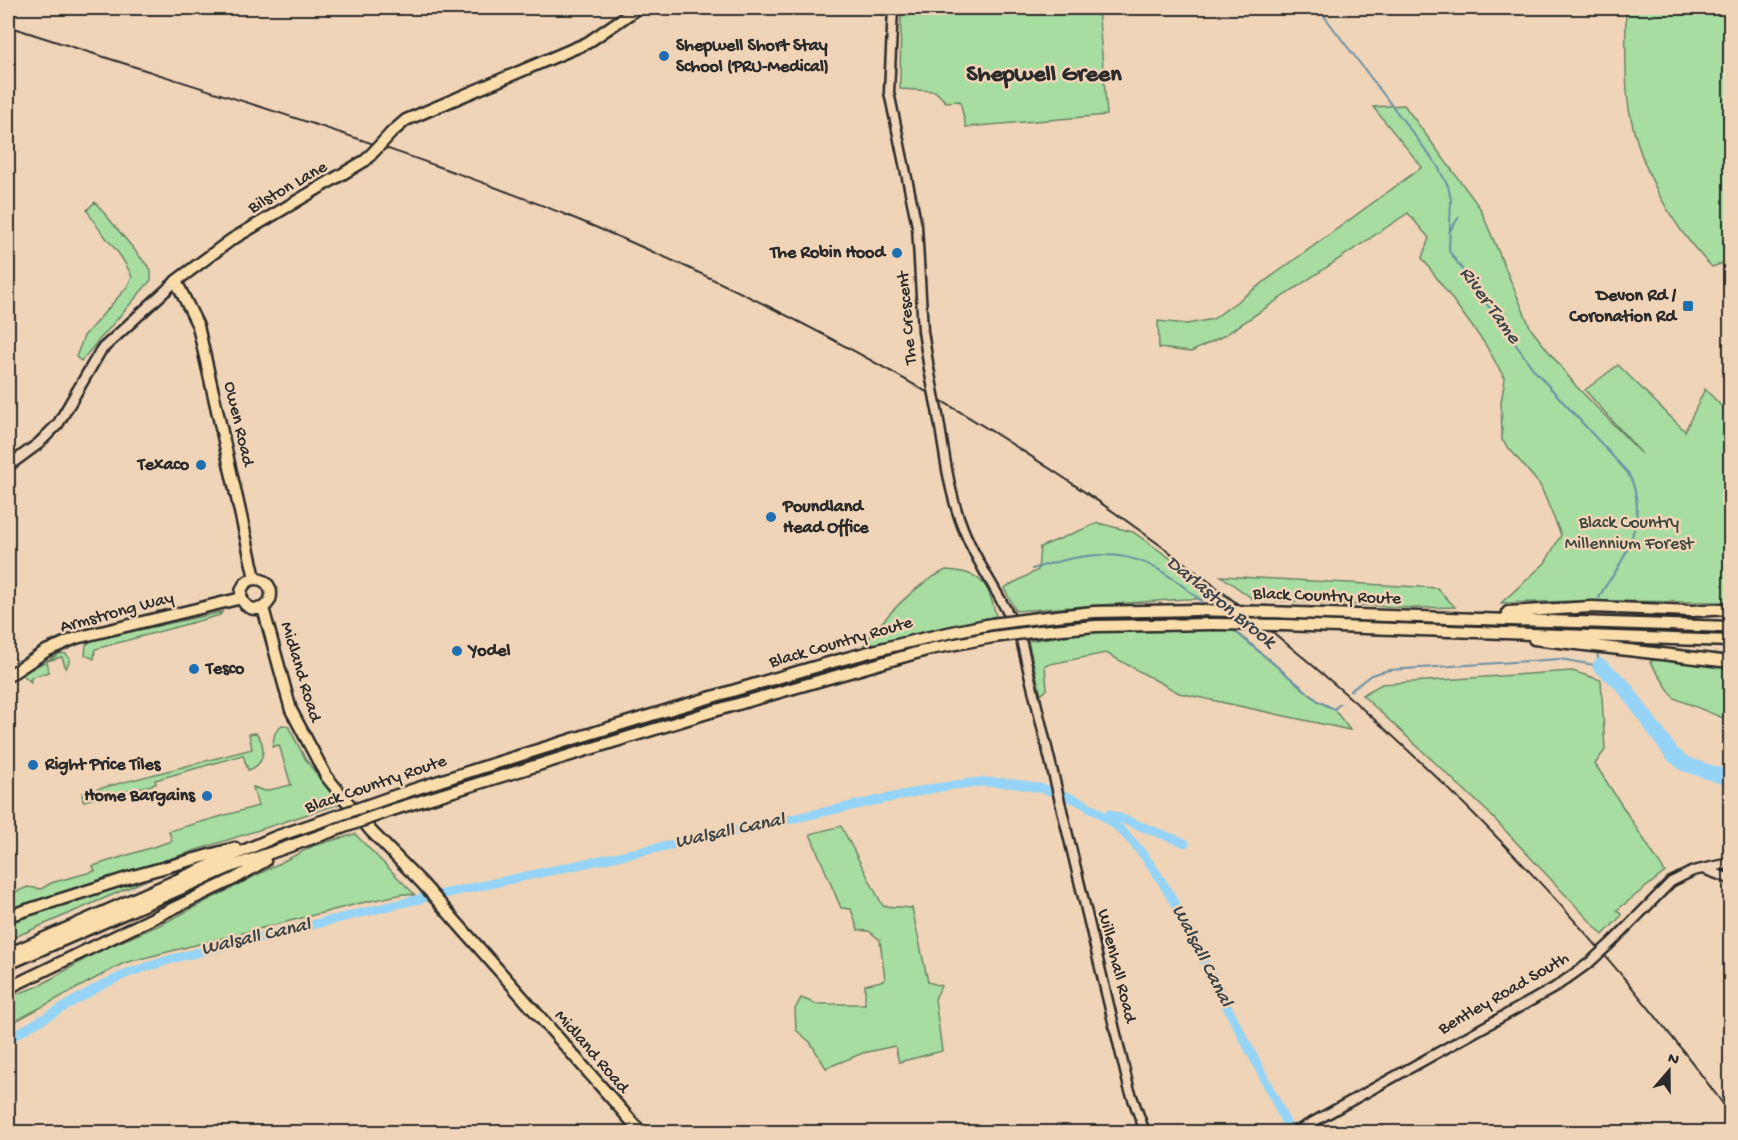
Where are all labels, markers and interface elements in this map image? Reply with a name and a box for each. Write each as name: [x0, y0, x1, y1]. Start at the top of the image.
place label: Shepwell Short Stay School (PRU-Medical): [676, 36, 829, 78]
marker: Shepwell Short Stay School (PRU-Medical): [657, 49, 671, 63]
district label: Shepwell Green: [966, 61, 1122, 90]
street label: Bilston Lane: [244, 157, 332, 220]
place label: The Robin Hood: [768, 243, 887, 264]
marker: The Robin Hood: [890, 246, 904, 260]
water label: River Tame: [1454, 263, 1525, 349]
street label: The Crescent: [893, 269, 923, 366]
place label: Devon Rd / Coronation Rd: [1568, 286, 1678, 328]
marker: Devon Rd / Coronation Rd: [1681, 299, 1695, 313]
street label: Owen Road: [218, 380, 258, 470]
place label: Texaco: [136, 455, 190, 476]
marker: Texaco: [194, 458, 208, 472]
place label: Poundland Head Office: [782, 497, 869, 539]
marker: Poundland Head Office: [764, 510, 778, 524]
park label: Black Country Millennium Forest: [1565, 513, 1695, 555]
water label: Darlaston Brook: [1161, 552, 1281, 655]
street label: Black Country Route: [1251, 584, 1402, 610]
street label: Armstrong Way: [58, 588, 176, 638]
street label: Black Country Route: [766, 612, 916, 674]
street label: Midland Road: [275, 619, 326, 726]
place label: Yodel: [467, 641, 511, 662]
marker: Yodel: [450, 644, 464, 658]
place label: Tesco: [204, 659, 245, 680]
marker: Tesco: [187, 662, 201, 676]
street label: Black Country Route: [301, 751, 450, 819]
place label: Right Price Tiles: [44, 755, 162, 776]
marker: Right Price Tiles: [26, 758, 40, 772]
place label: Home Bargains: [84, 786, 196, 807]
marker: Home Bargains: [200, 789, 214, 803]
water label: Walsall Canal: [673, 809, 788, 855]
water label: Walsall Canal: [1165, 901, 1237, 1012]
street label: Willenhall Road: [1092, 907, 1141, 1026]
water label: Walsall Canal: [199, 914, 314, 962]
street label: Bentley Road South: [1434, 948, 1573, 1040]
street label: Midland Road: [549, 1006, 634, 1099]
north arrow: [1639, 1041, 1699, 1101]
text: N: [1665, 1049, 1682, 1071]

